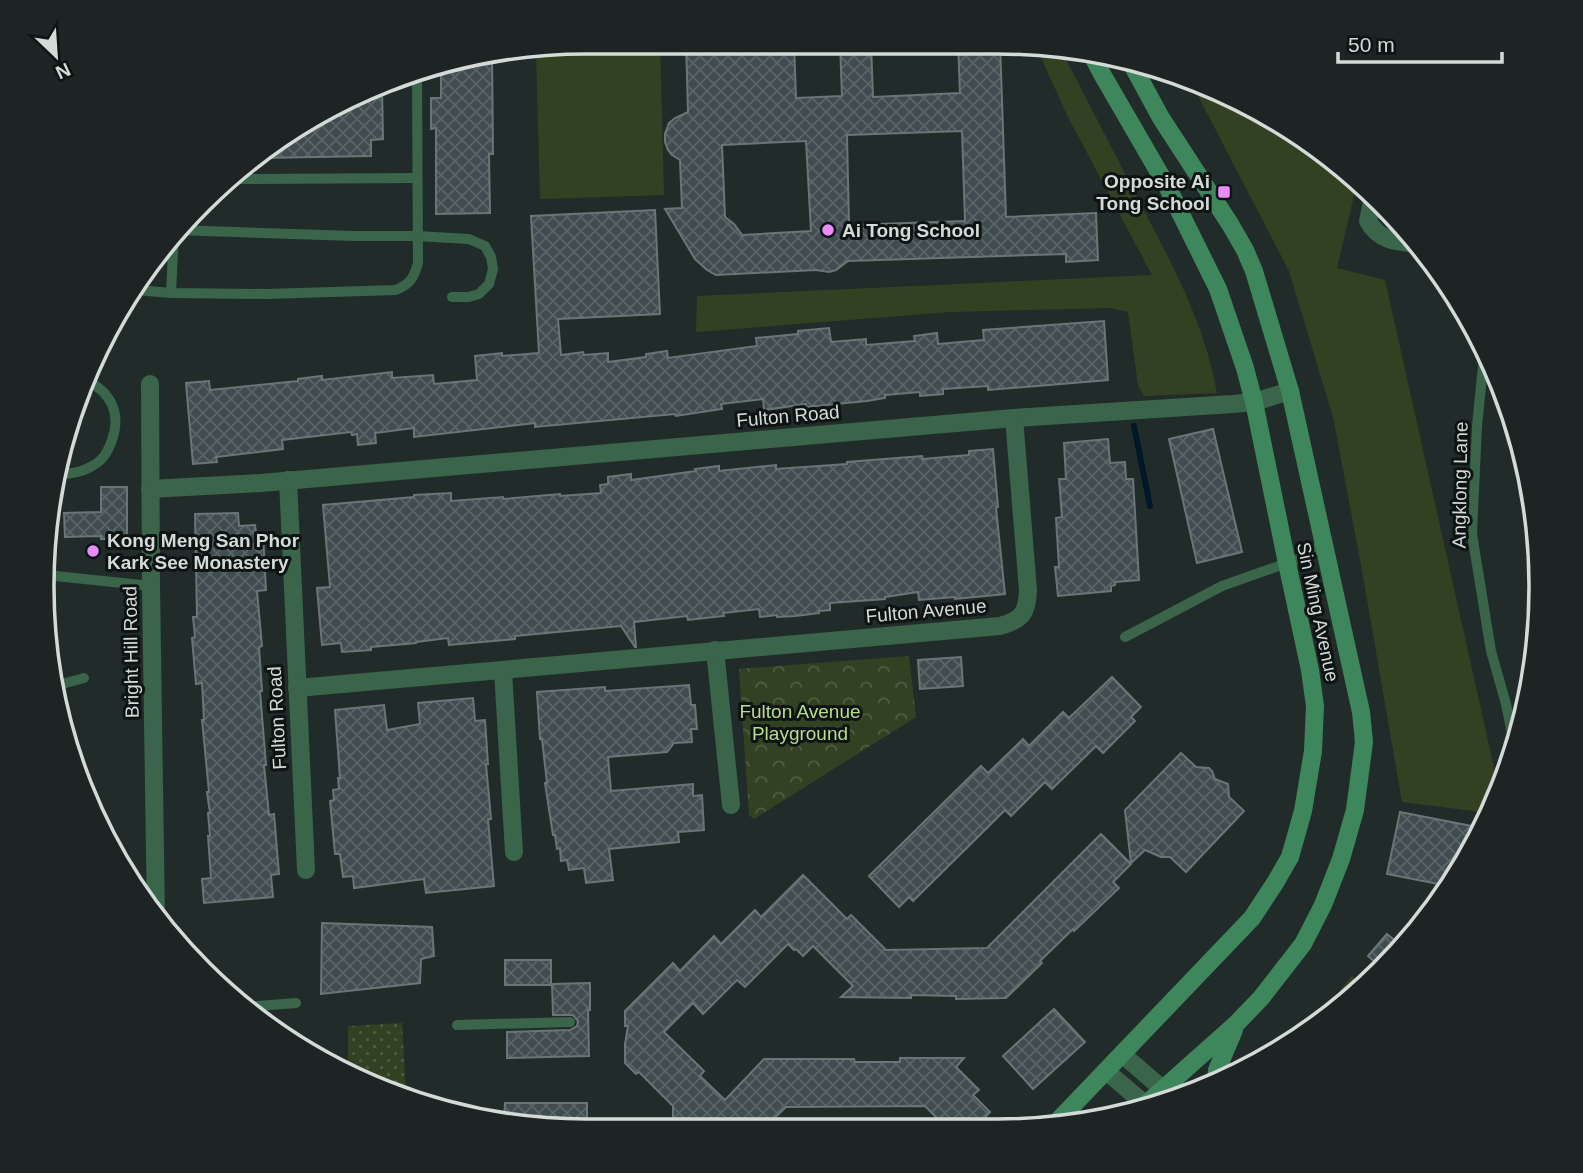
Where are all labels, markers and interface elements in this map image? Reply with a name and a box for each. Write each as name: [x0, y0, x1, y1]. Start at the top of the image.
north arrow: [21, 21, 91, 91]
scale bar: [1338, 21, 1502, 65]
text: 50 m: [1348, 33, 1395, 56]
text: N: [52, 59, 74, 83]
place label: Opposite Ai Tong School: [1096, 171, 1210, 214]
marker: Opposite Ai Tong School: [1216, 184, 1232, 200]
place label: Ai Tong School: [842, 220, 980, 241]
marker: Ai Tong School: [820, 222, 836, 238]
street label: Fulton Road: [736, 401, 840, 431]
street label: Angklong Lane: [1448, 421, 1472, 549]
place label: Kong Meng San Phor Kark See Monastery: [107, 530, 300, 573]
street label: Sin Ming Avenue: [1293, 540, 1343, 684]
marker: Kong Meng San Phor Kark See Monastery: [85, 543, 101, 559]
street label: Bright Hill Road: [119, 586, 143, 718]
street label: Fulton Avenue: [865, 595, 987, 627]
street label: Fulton Road: [264, 666, 290, 770]
park label: Fulton Avenue Playground: [739, 701, 861, 744]

